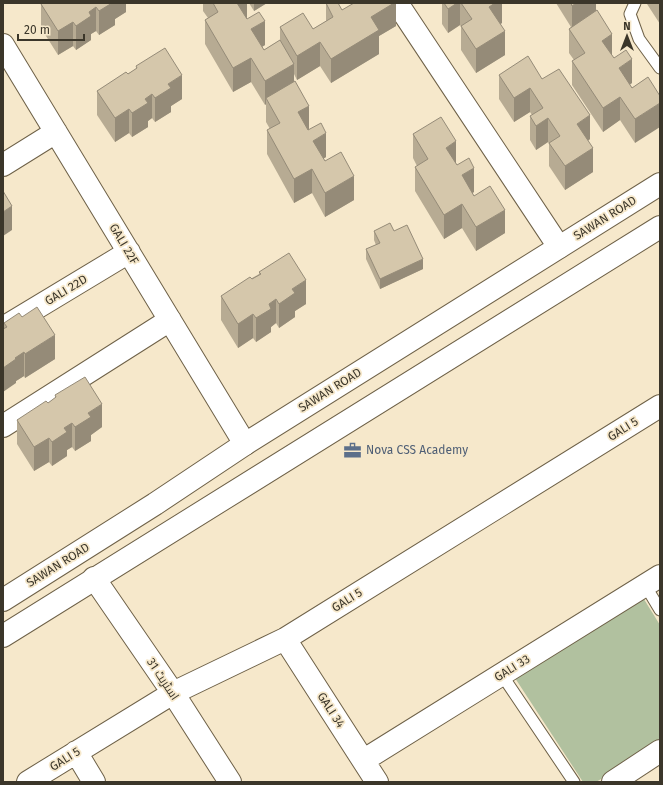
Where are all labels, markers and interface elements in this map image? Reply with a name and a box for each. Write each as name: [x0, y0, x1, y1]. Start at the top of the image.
scale bar: [18, 16, 84, 42]
north arrow: [607, 16, 647, 56]
text: N: [623, 20, 631, 33]
text: 20 m: [24, 23, 50, 37]
street label: SAWAN ROAD: [571, 193, 639, 243]
street label: GALI 22F: [106, 221, 142, 267]
street label: GALI 22D: [42, 272, 90, 308]
street label: SAWAN ROAD: [296, 365, 364, 415]
street label: GALI 5: [605, 414, 641, 444]
office icon: Nova CSS Academy: [343, 440, 363, 460]
place label: Nova CSS Academy: [366, 443, 468, 457]
street label: SAWAN ROAD: [24, 540, 92, 590]
street label: GALI 5: [329, 585, 365, 615]
street label: GALI 33: [492, 652, 532, 684]
street label: اسٹریٹ 31: [144, 655, 182, 703]
street label: GALI 34: [314, 690, 348, 731]
street label: GALI 5: [47, 744, 83, 774]

